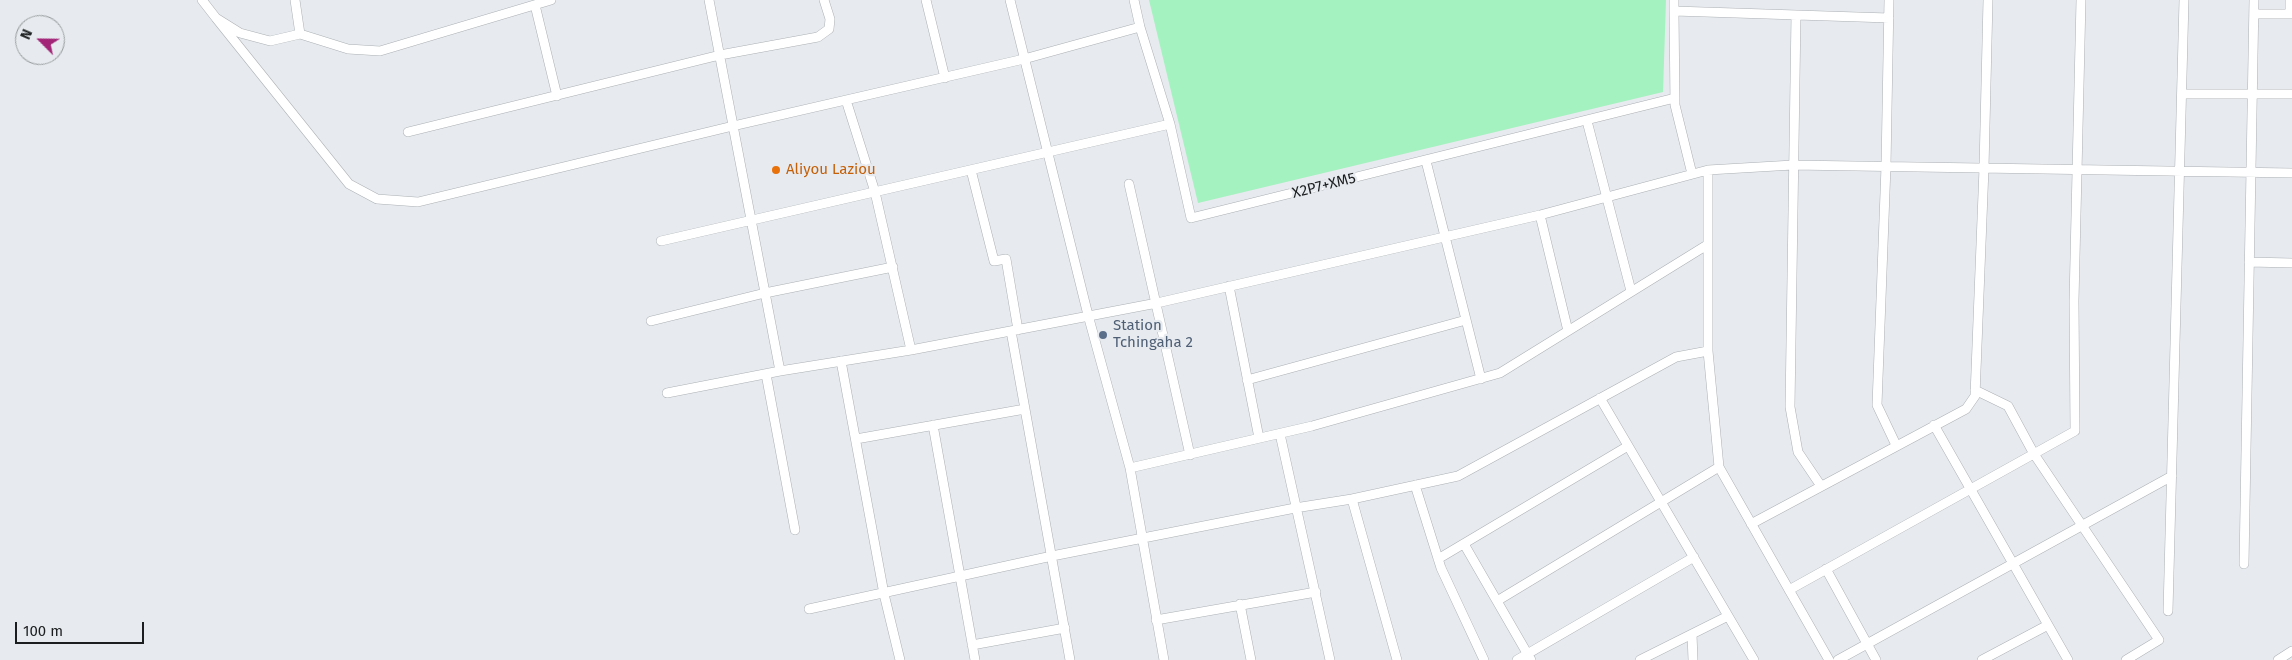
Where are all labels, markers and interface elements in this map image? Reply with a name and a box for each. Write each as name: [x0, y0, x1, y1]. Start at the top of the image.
north arrow: [15, 15, 65, 65]
text: N: [17, 27, 36, 42]
place label: Aliyou Laziou: [786, 161, 876, 179]
marker: Aliyou Laziou: [770, 164, 782, 176]
street label: X2P7+XM5: [1290, 169, 1358, 203]
place label: Station Tchingaha 2: [1113, 317, 1193, 352]
marker: Station Tchingaha 2: [1097, 329, 1109, 341]
scale bar: [18, 612, 146, 644]
text: 100 m: [23, 622, 63, 640]

